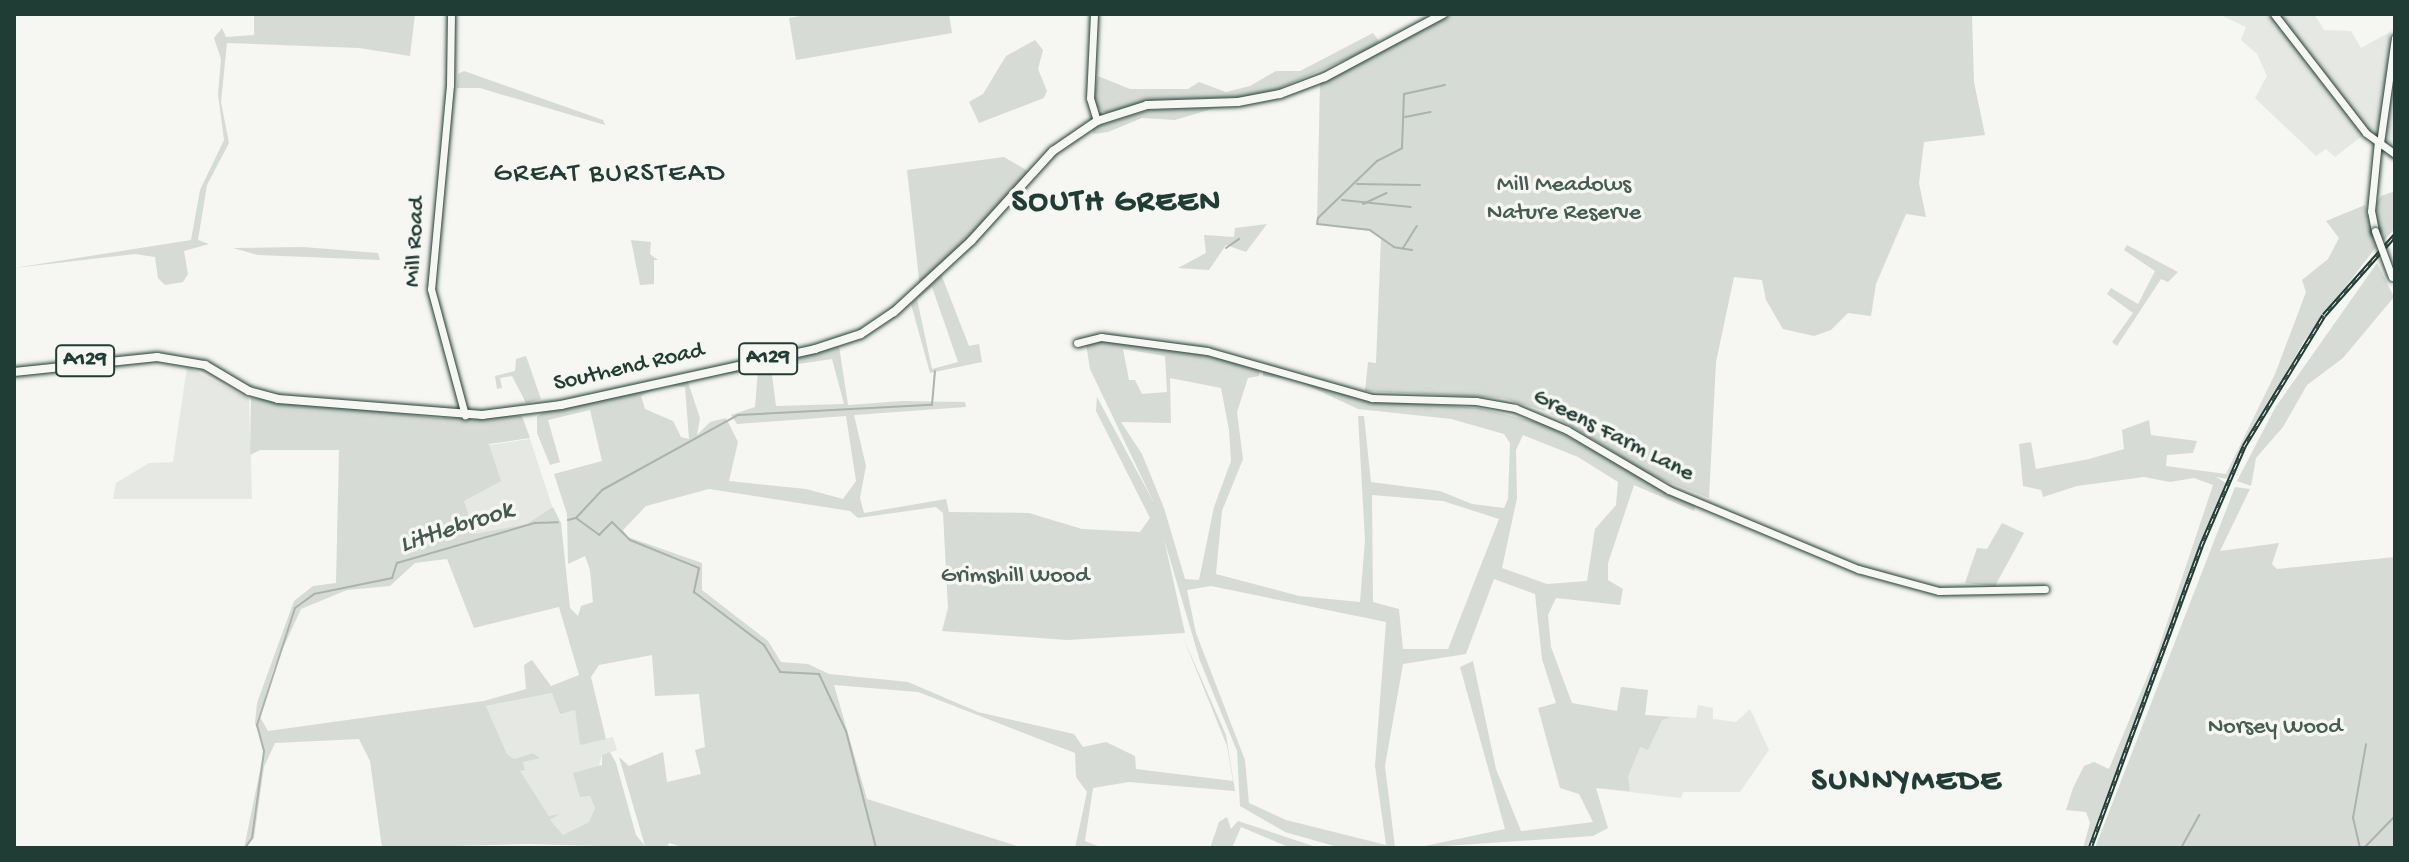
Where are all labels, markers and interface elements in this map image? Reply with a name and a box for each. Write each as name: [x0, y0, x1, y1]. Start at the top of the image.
district label: GREAT BURSTEAD: [494, 158, 726, 192]
park label: Mill Meadows Nature Reserve: [1487, 172, 1641, 228]
district label: SOUTH GREEN: [1012, 184, 1222, 222]
street label: Mill Road: [399, 196, 433, 288]
street label: Southend Road: [551, 337, 707, 399]
road number: A129: [738, 341, 798, 377]
road number: A129: [55, 343, 115, 379]
street label: Greens Farm Lane: [1528, 383, 1698, 489]
water label: Littlebrook: [397, 496, 517, 562]
park label: Grimshill Wood: [941, 563, 1089, 591]
park label: Norsey Wood: [2208, 714, 2342, 742]
district label: SUNNYMEDE: [1812, 763, 2002, 801]

